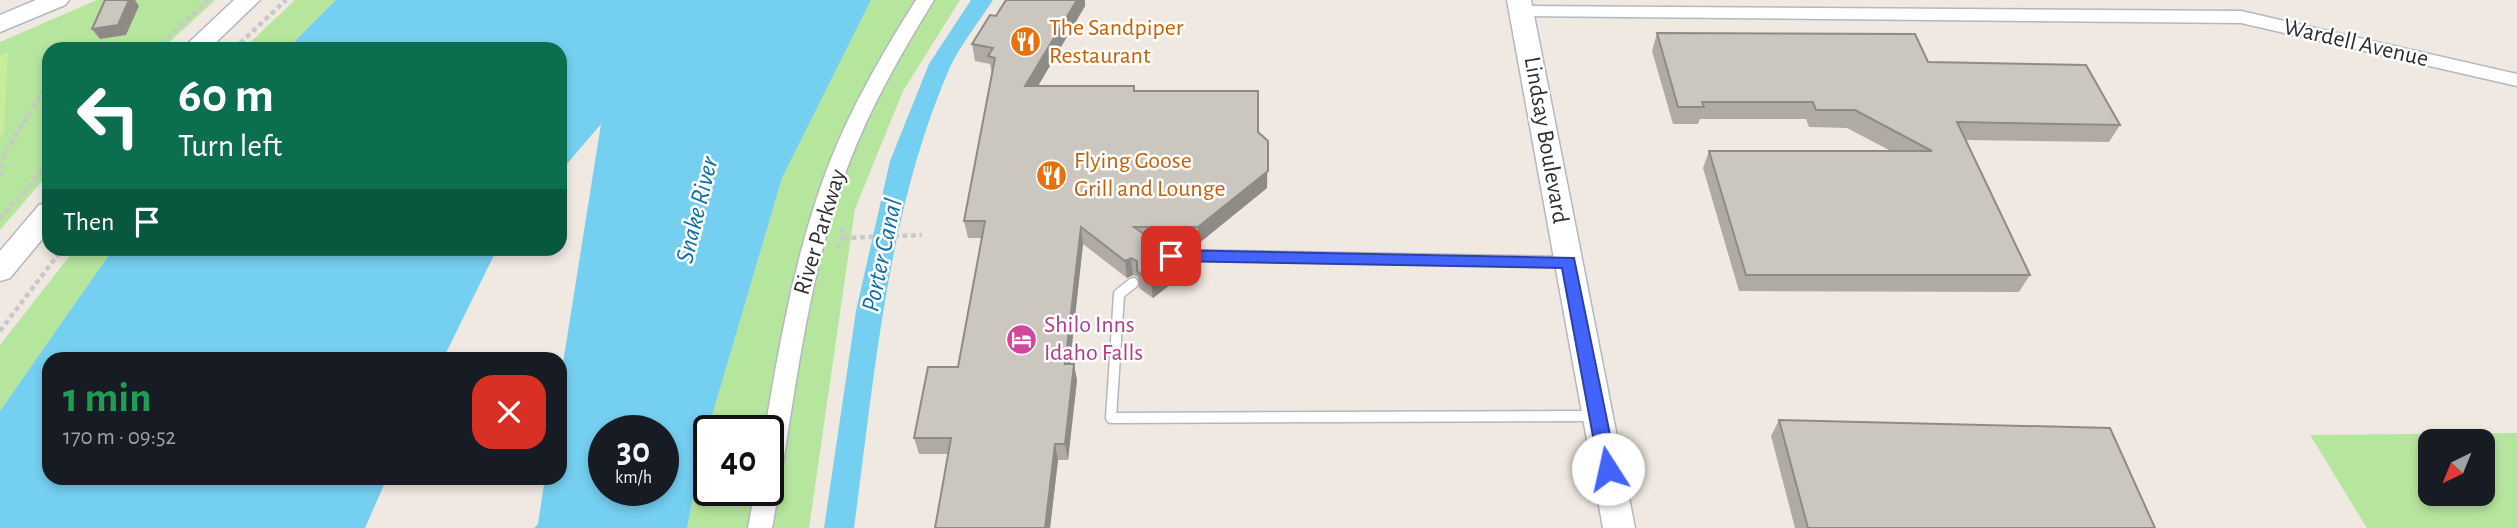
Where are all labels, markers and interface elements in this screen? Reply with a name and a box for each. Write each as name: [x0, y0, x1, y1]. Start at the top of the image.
street label: Wardell Avenue: [2281, 15, 2431, 71]
place label: The Sandpiper Restaurant: [1049, 16, 1184, 68]
restaurant icon: The Sandpiper Restaurant: [1009, 25, 1043, 59]
street label: Lindsay Boulevard: [1520, 55, 1572, 225]
icon: left: [63, 70, 154, 161]
text: 60 m: [178, 72, 274, 121]
text: Turn left: [178, 130, 282, 162]
place label: Flying Goose Grill and Lounge: [1074, 149, 1226, 201]
water label: Snake River: [671, 153, 723, 266]
restaurant icon: Flying Goose Grill and Lounge: [1034, 158, 1068, 192]
street label: River Parkway: [790, 166, 850, 298]
water label: Porter Canal: [857, 196, 907, 314]
icon: arrive: [128, 203, 166, 241]
text: Then: [63, 209, 114, 235]
pin: [1141, 226, 1201, 286]
icon: arrive: [1152, 237, 1190, 275]
place label: Shilo Inns Idaho Falls: [1044, 313, 1143, 365]
hotel icon: Shilo Inns Idaho Falls: [1004, 322, 1038, 356]
button: close: [472, 375, 546, 449]
text: 1 min: [63, 377, 152, 419]
speed limit sign: 40: [693, 415, 784, 506]
text: 170 m · 09:52: [63, 426, 176, 449]
north arrow: [2418, 429, 2496, 506]
map controls: [2418, 429, 2495, 506]
position arrow: [1571, 432, 1645, 506]
text: 30: [617, 434, 650, 469]
text: km/h: [615, 469, 652, 487]

